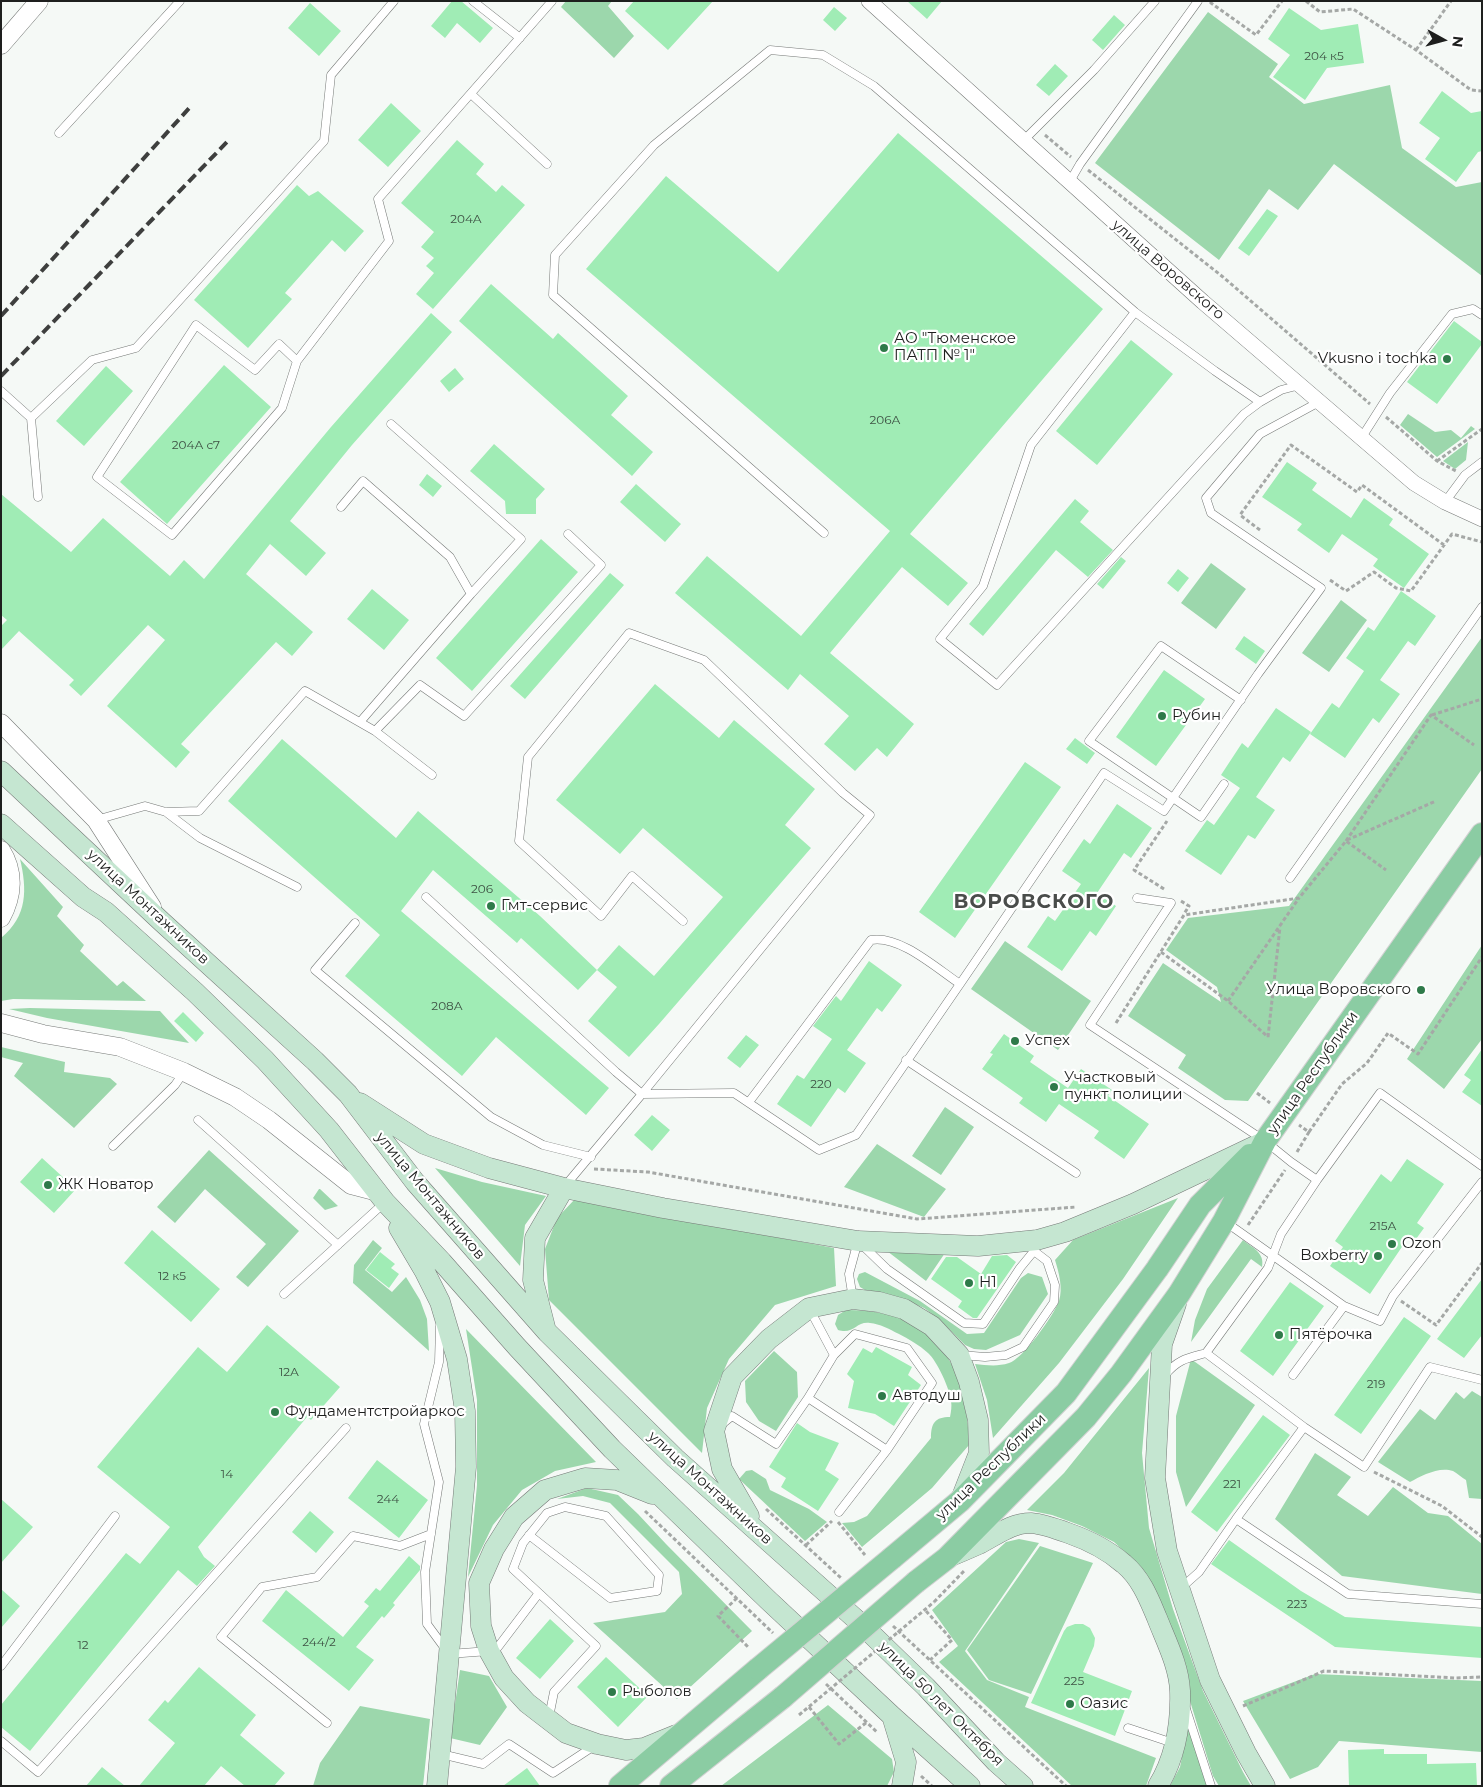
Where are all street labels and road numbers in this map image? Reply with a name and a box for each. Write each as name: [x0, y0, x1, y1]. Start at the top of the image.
street label: улица Воровского: [1108, 216, 1228, 324]
street label: улица Монтажников: [83, 846, 213, 968]
street label: улица Республики: [1264, 1008, 1362, 1138]
street label: улица Монтажников: [371, 1129, 489, 1263]
street label: улица Республики: [932, 1410, 1050, 1524]
street label: улица Монтажников: [644, 1428, 776, 1548]
street label: улица 50 лет Октября: [875, 1638, 1007, 1770]

